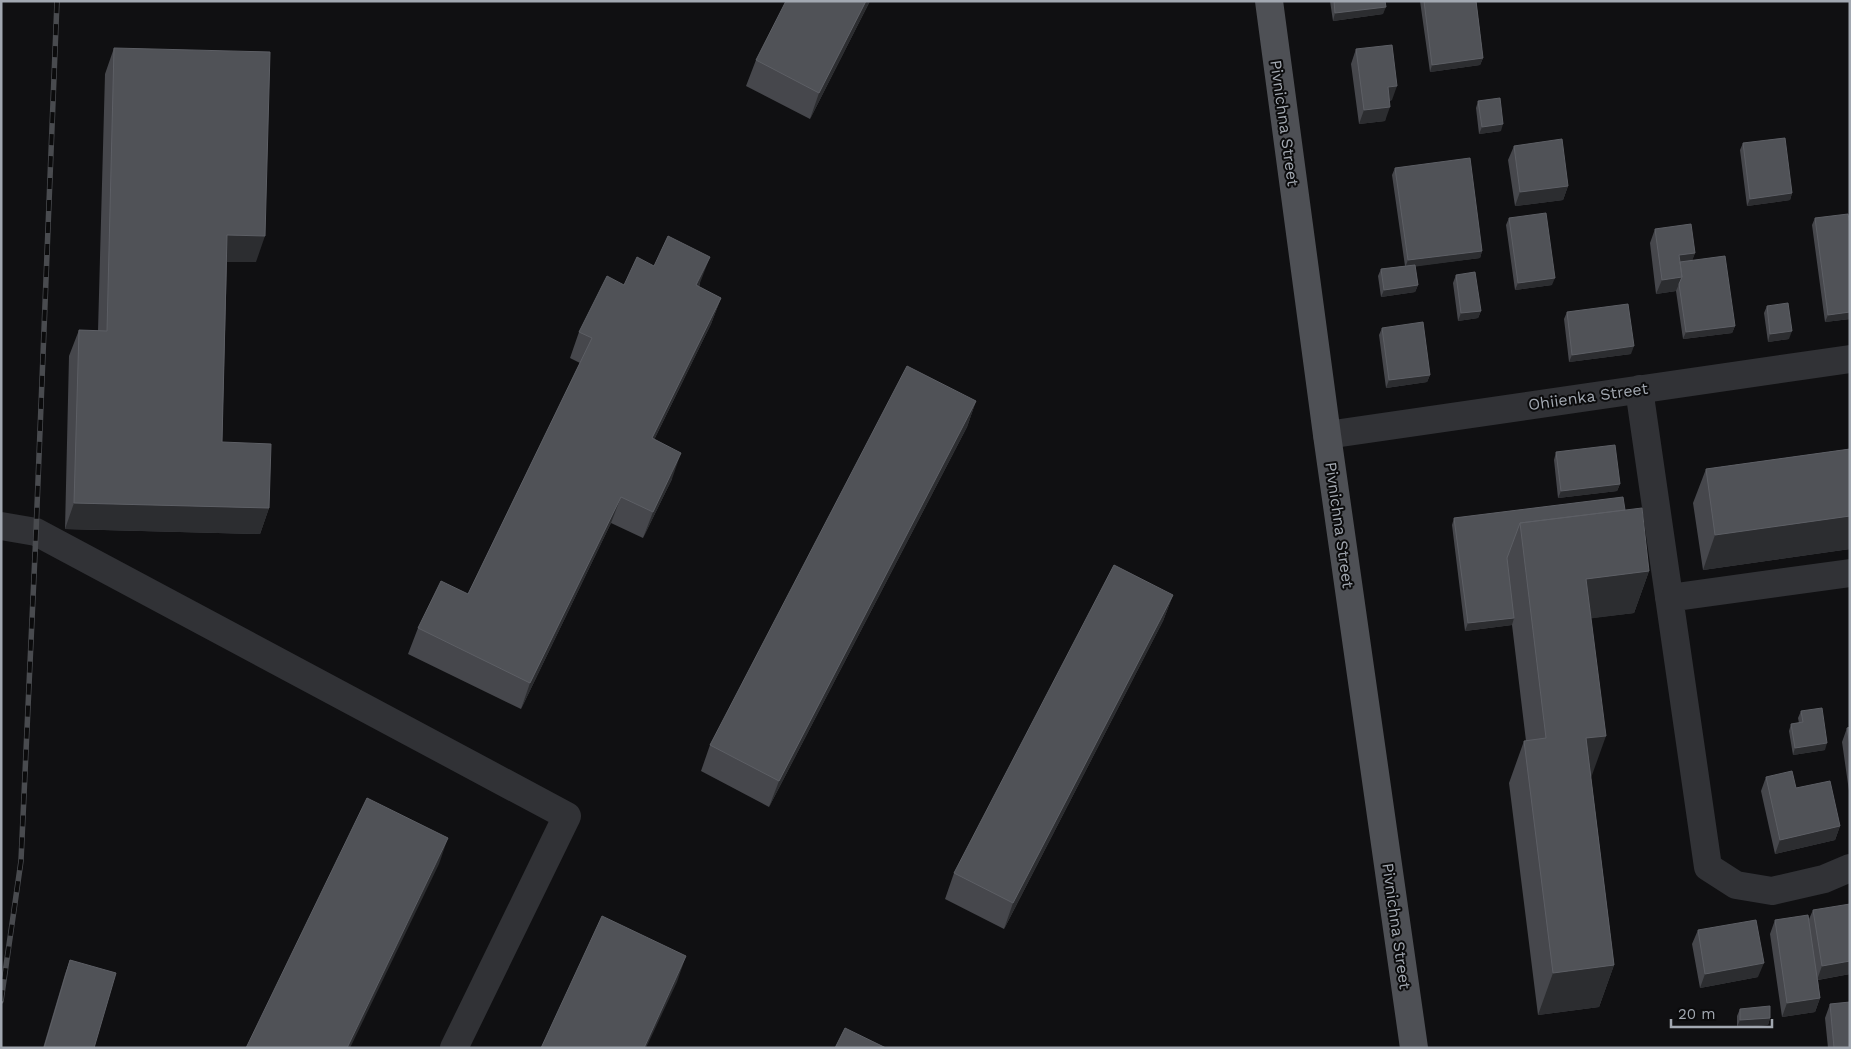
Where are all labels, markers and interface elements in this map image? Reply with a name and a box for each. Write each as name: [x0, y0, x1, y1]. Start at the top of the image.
street label: Pivnichna Street: [1266, 59, 1303, 188]
street label: Ohiienka Street: [1527, 379, 1649, 414]
street label: Pivnichna Street: [1321, 461, 1358, 590]
street label: Pivnichna Street: [1378, 862, 1415, 991]
scale bar: [1671, 996, 1772, 1028]
text: 20 m: [1678, 1005, 1716, 1023]

